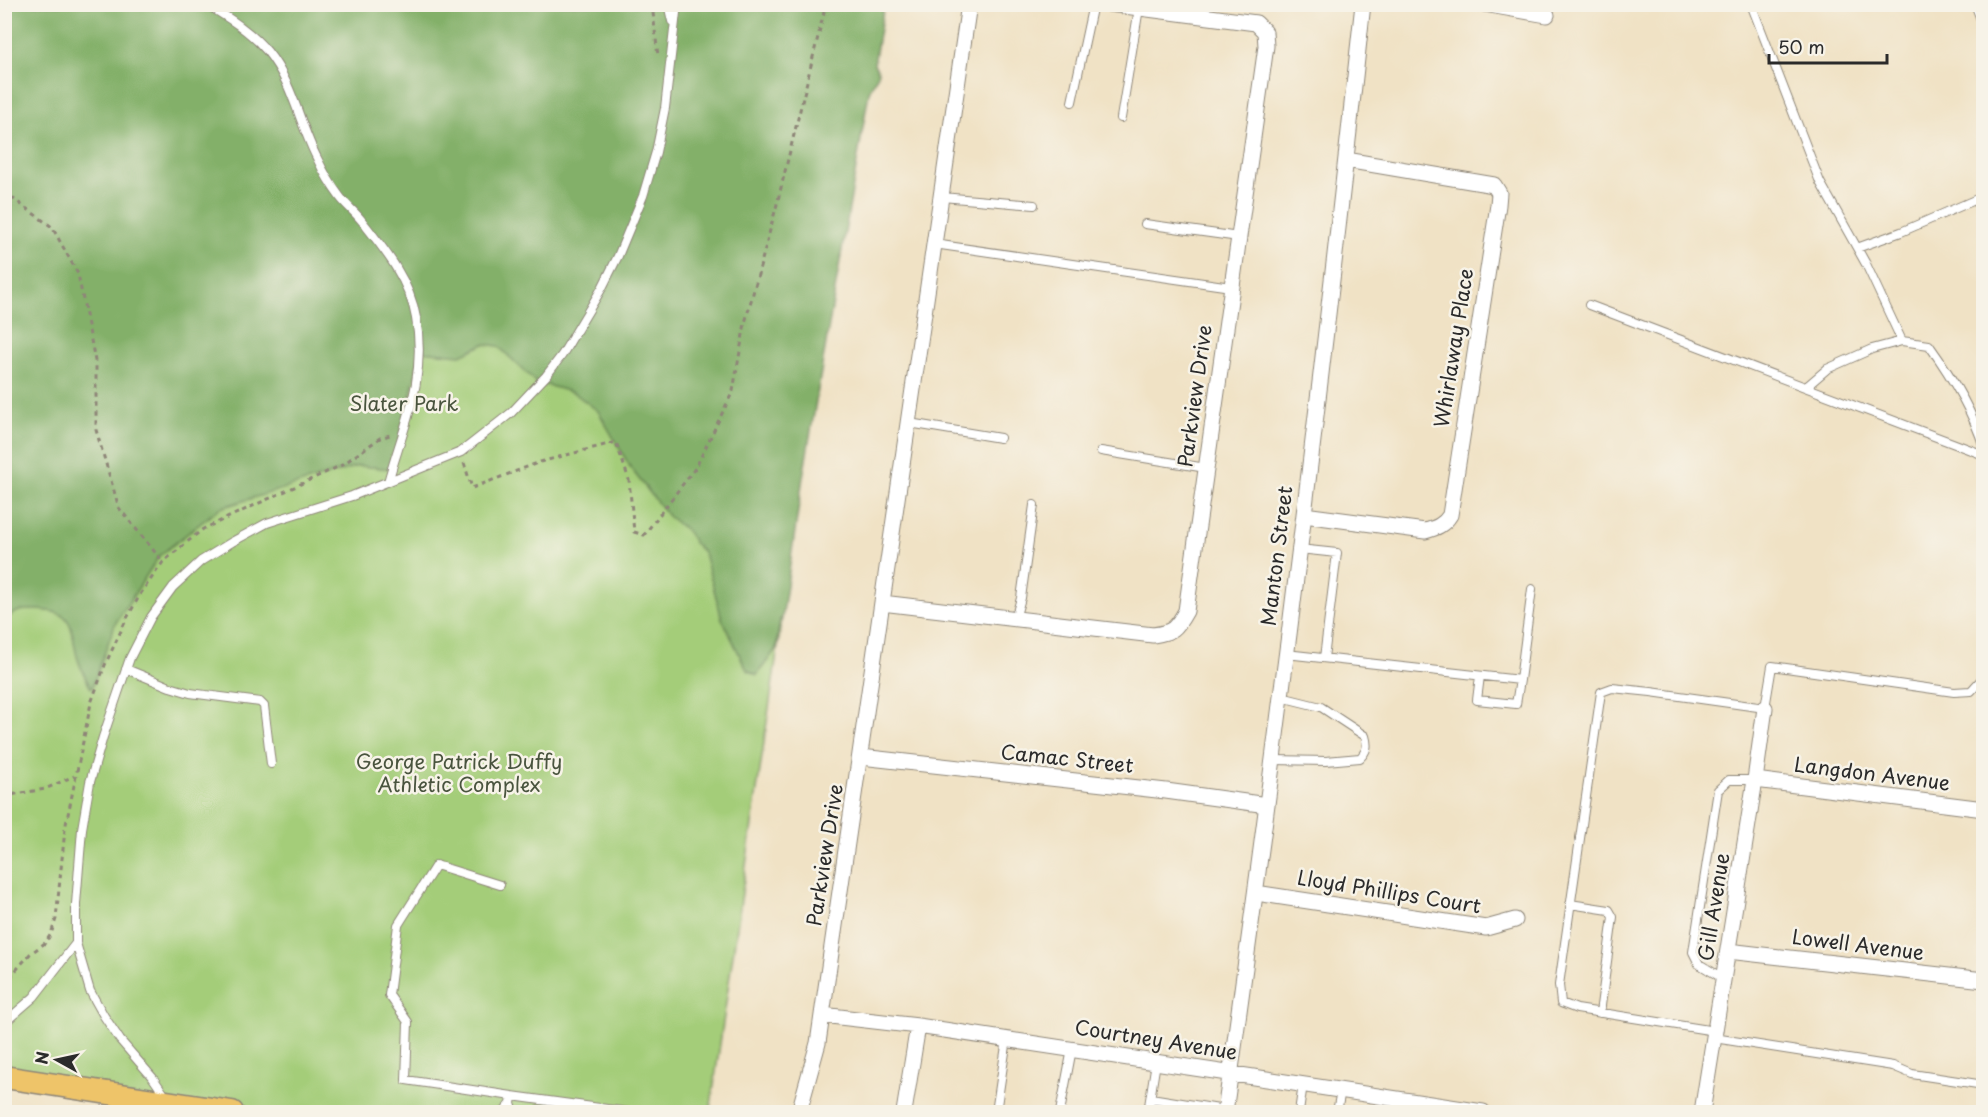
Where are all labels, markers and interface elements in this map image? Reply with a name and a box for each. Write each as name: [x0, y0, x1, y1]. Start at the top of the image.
scale bar: [1769, 27, 1888, 65]
text: 50 m: [1778, 33, 1825, 60]
street label: Whirlaway Place: [1426, 266, 1480, 430]
street label: Parkview Drive: [1169, 323, 1219, 469]
park label: Slater Park: [350, 388, 458, 418]
street label: Manton Street: [1253, 484, 1299, 628]
street label: Camac Street: [999, 736, 1135, 780]
park label: George Patrick Duffy Athletic Complex: [356, 746, 562, 799]
street label: Langdon Avenue: [1792, 749, 1952, 797]
street label: Parkview Drive: [798, 782, 850, 928]
street label: Gill Avenue: [1690, 851, 1736, 963]
street label: Lloyd Phillips Court: [1295, 862, 1483, 920]
street label: Lowell Avenue: [1790, 921, 1926, 967]
street label: Courtney Avenue: [1073, 1011, 1240, 1067]
north arrow: [27, 1030, 87, 1090]
text: N: [28, 1050, 54, 1066]

